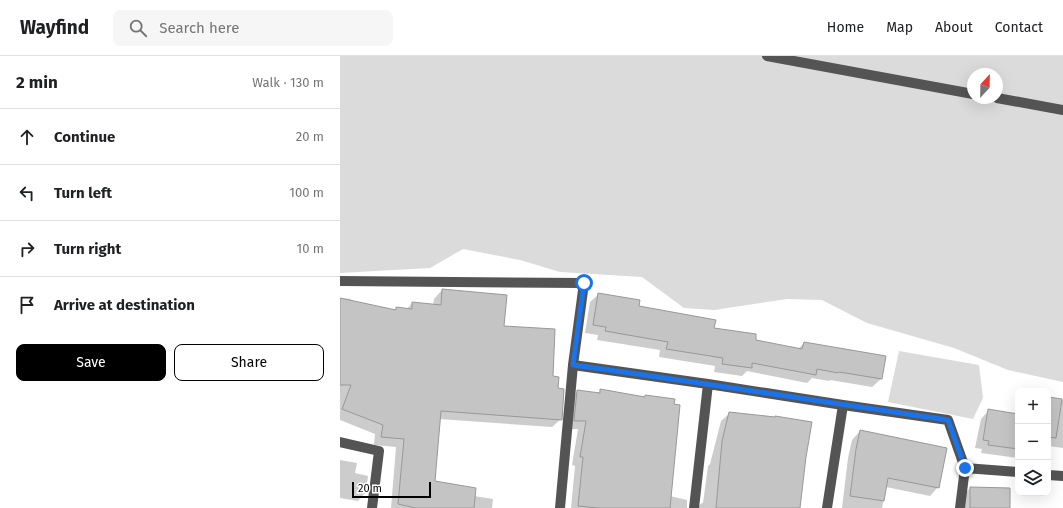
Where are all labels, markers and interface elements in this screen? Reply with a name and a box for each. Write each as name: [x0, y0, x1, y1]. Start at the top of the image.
search box: [113, 10, 393, 46]
text: Wayfind: [20, 16, 89, 39]
icon: search: [127, 17, 149, 39]
text: Search here: [159, 19, 239, 37]
text: Home: [827, 19, 864, 36]
text: Map: [886, 19, 913, 36]
text: About: [935, 19, 973, 36]
text: Contact: [995, 19, 1043, 36]
north arrow: [967, 68, 1003, 104]
text: 2 min: [16, 72, 58, 93]
text: Walk · 130 m: [252, 75, 324, 90]
icon: ahead: [16, 126, 38, 148]
text: Continue: [54, 128, 115, 146]
text: 20 m: [296, 129, 324, 144]
icon: left: [16, 182, 38, 204]
text: Turn left: [54, 184, 112, 202]
text: 100 m: [289, 185, 324, 200]
icon: right: [16, 238, 38, 260]
text: Turn right: [54, 240, 121, 258]
text: 10 m: [297, 241, 324, 256]
route start: [575, 274, 593, 292]
icon: arrive: [16, 294, 38, 316]
text: Arrive at destination: [54, 296, 195, 314]
button: Save: [16, 344, 166, 381]
button: Share: [174, 344, 324, 381]
map controls: [1015, 388, 1051, 496]
button: +: [1015, 388, 1051, 424]
button: −: [1015, 424, 1051, 460]
route end: [956, 459, 974, 477]
button: layers: [1015, 460, 1051, 496]
scale bar: [352, 480, 431, 499]
text: 20 m: [358, 482, 382, 495]

